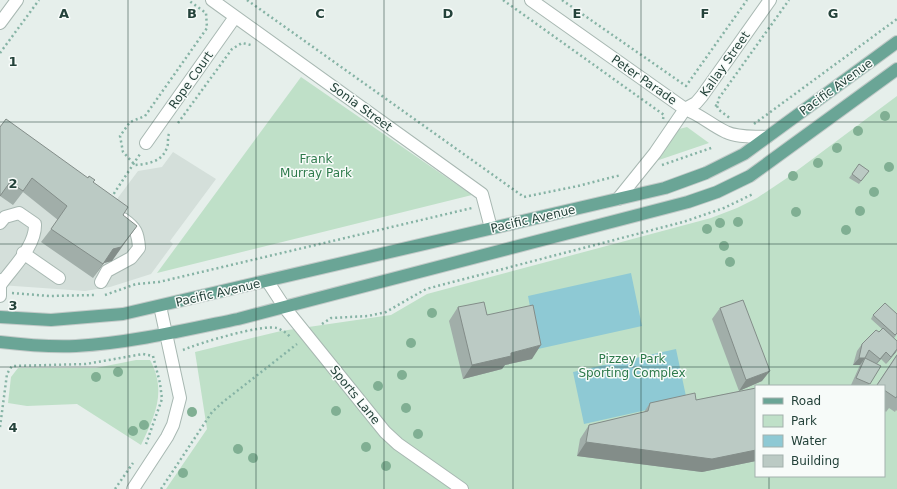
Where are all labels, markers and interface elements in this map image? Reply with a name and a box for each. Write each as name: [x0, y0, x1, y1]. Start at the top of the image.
text: A: [59, 6, 69, 21]
text: B: [187, 6, 197, 21]
text: C: [315, 6, 325, 21]
text: D: [443, 6, 454, 21]
text: E: [573, 6, 581, 21]
text: F: [701, 6, 709, 21]
text: G: [828, 6, 838, 21]
street label: Kallay Street: [697, 28, 753, 99]
street label: Rope Court: [166, 48, 216, 111]
street label: Peter Parade: [609, 52, 679, 108]
text: 1: [8, 54, 18, 69]
street label: Pacific Avenue: [797, 56, 875, 118]
street label: Sonia Street: [327, 80, 395, 134]
park label: Frank Murray Park: [280, 152, 352, 180]
text: 2: [8, 176, 18, 191]
street label: Pacific Avenue: [489, 202, 577, 236]
street label: Pacific Avenue: [174, 276, 262, 310]
text: 3: [8, 298, 18, 313]
park label: Pizzey Park Sporting Complex: [578, 352, 686, 380]
street label: Sports Lane: [327, 363, 383, 427]
legend: [755, 385, 885, 477]
text: Road: [791, 394, 821, 408]
text: Park: [791, 414, 817, 428]
text: 4: [8, 420, 18, 435]
text: Water: [791, 434, 827, 448]
text: Building: [791, 454, 840, 468]

